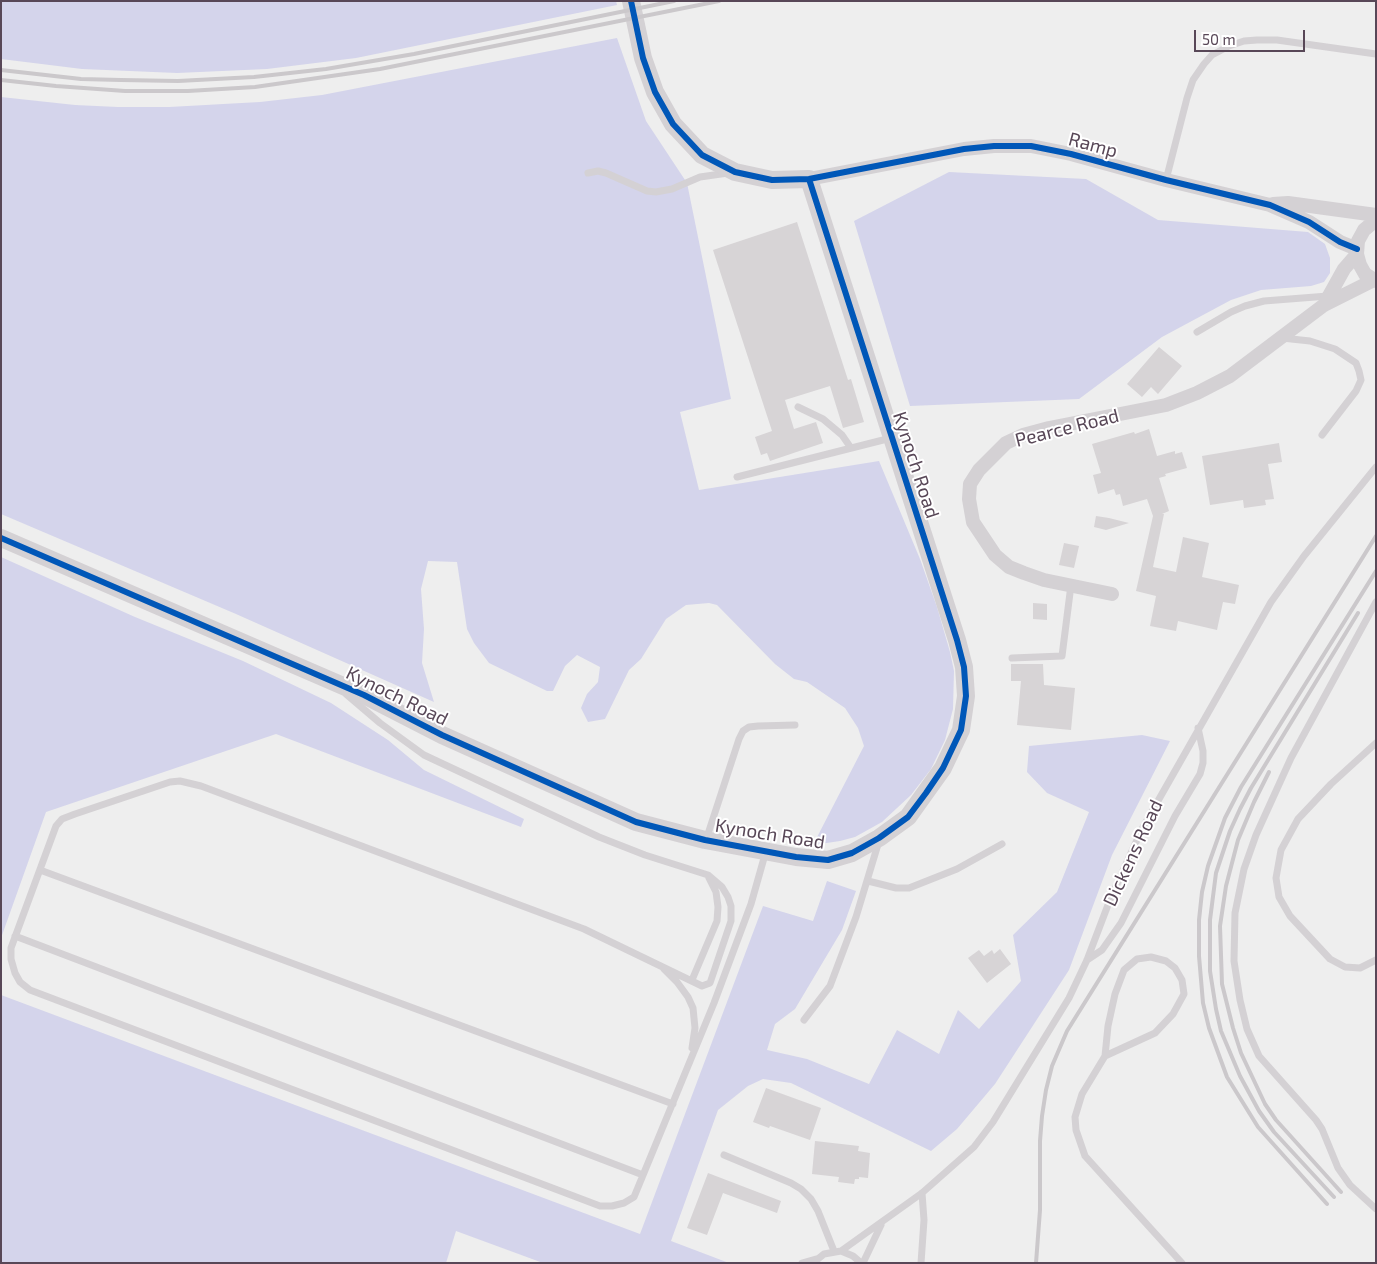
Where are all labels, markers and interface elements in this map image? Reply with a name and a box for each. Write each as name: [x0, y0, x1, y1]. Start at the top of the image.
scale bar: [1197, 20, 1308, 52]
text: 50 m: [1202, 30, 1236, 48]
street label: Ramp: [1066, 128, 1120, 162]
street label: Pearce Road: [1013, 404, 1121, 452]
street label: Kynoch Road: [888, 409, 944, 521]
street label: Kynoch Road: [342, 661, 452, 731]
street label: Dickens Road: [1098, 796, 1168, 910]
street label: Kynoch Road: [713, 814, 827, 854]

